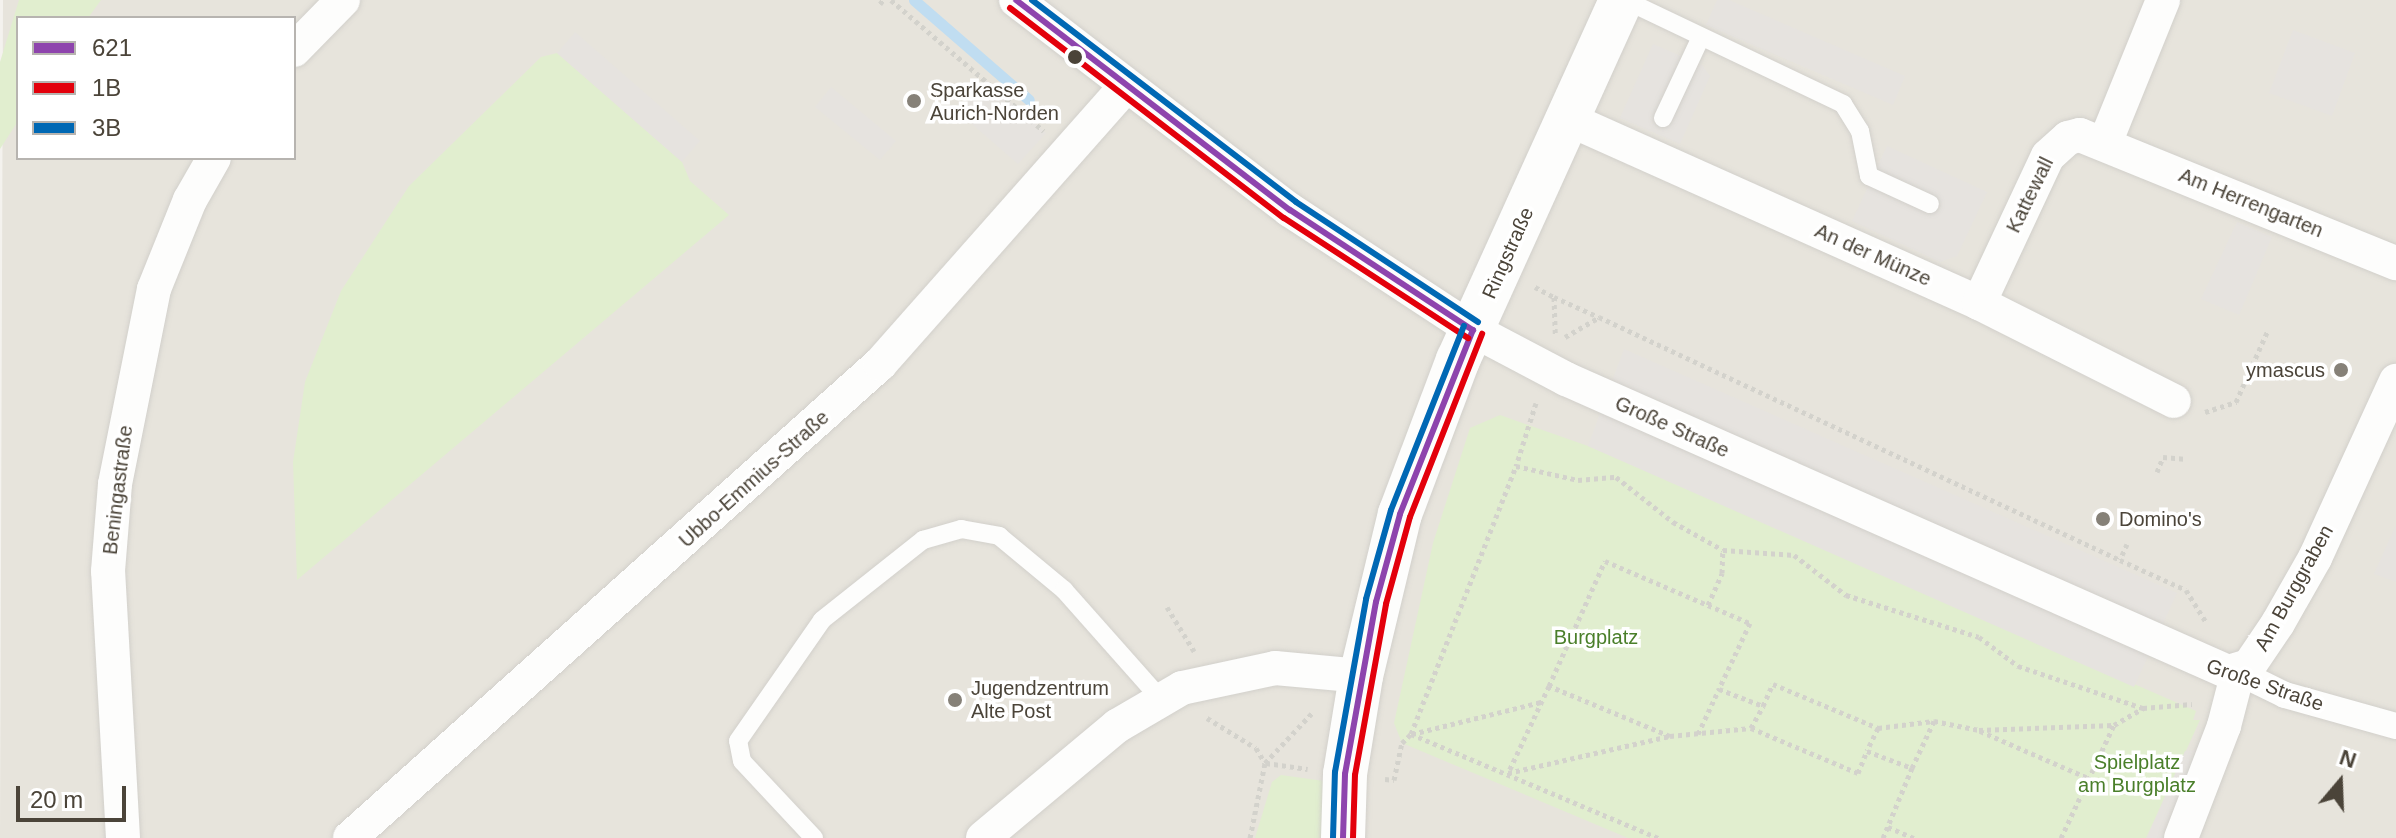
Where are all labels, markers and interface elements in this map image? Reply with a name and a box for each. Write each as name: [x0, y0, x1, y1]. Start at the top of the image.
legend: [16, 16, 296, 160]
text: 621: [92, 34, 132, 61]
unlabelled marker: [1067, 49, 1083, 65]
text: 1B: [92, 74, 121, 101]
place label: Sparkasse Aurich-Norden: [930, 78, 1059, 125]
marker: Sparkasse Aurich-Norden: [905, 92, 923, 110]
text: 3B: [92, 114, 121, 141]
street label: Kattewall: [2001, 153, 2059, 237]
street label: Am Herrengarten: [2175, 163, 2327, 243]
street label: Ringstraße: [1477, 203, 1539, 303]
street label: An der Münze: [1811, 219, 1935, 291]
place label: ymascus: [2246, 358, 2325, 382]
marker: ymascus: [2332, 361, 2350, 379]
street label: Große Straße: [1611, 391, 1733, 463]
street label: Ubbo-Emmius-Straße: [674, 405, 834, 553]
street label: Beningastraße: [98, 424, 138, 556]
place label: Domino's: [2119, 507, 2202, 531]
marker: Domino's: [2094, 510, 2112, 528]
street label: Am Burggraben: [2250, 521, 2338, 655]
park label: Burgplatz: [1554, 625, 1638, 649]
street label: Große Straße: [2203, 654, 2327, 716]
place label: Jugendzentrum Alte Post: [971, 676, 1109, 723]
marker: Jugendzentrum Alte Post: [946, 691, 964, 709]
north arrow: [2300, 742, 2380, 822]
text: N: [2336, 744, 2360, 773]
park label: Spielplatz am Burgplatz: [2078, 750, 2196, 797]
scale bar: [20, 770, 130, 820]
text: 20 m: [30, 786, 83, 813]

